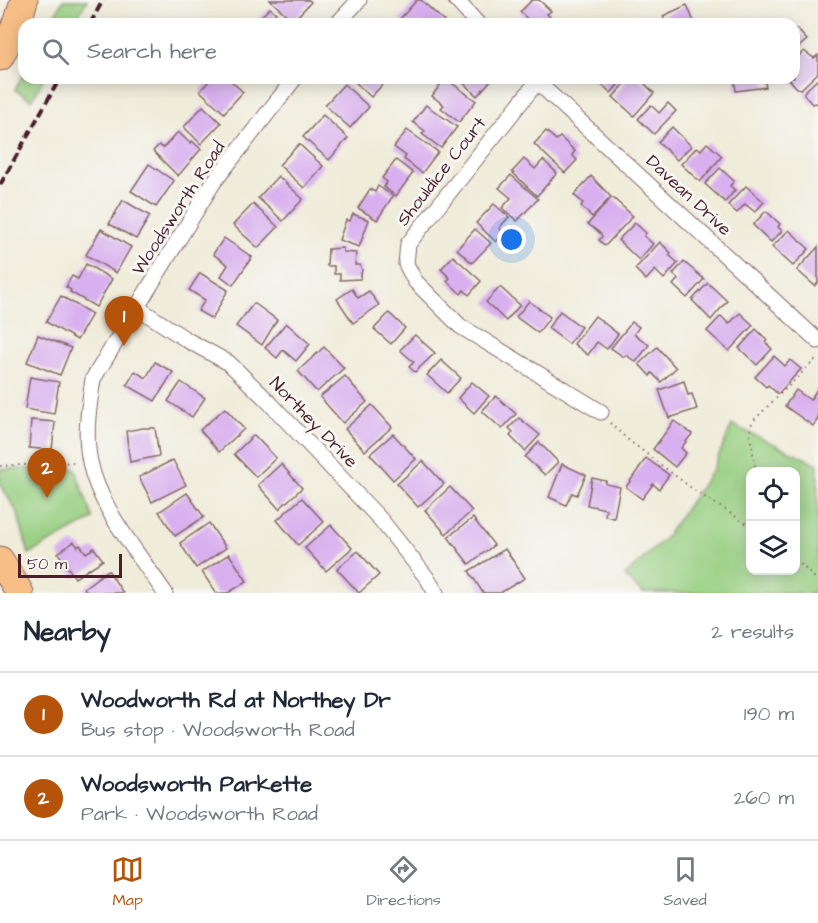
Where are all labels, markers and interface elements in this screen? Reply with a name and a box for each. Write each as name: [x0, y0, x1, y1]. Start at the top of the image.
search box: [18, 18, 800, 84]
icon: search: [39, 35, 72, 68]
text: Search here: [87, 36, 217, 67]
street label: Shouldice Court: [391, 111, 492, 231]
street label: Woodsworth Road: [126, 137, 231, 280]
street label: Davean Drive: [640, 149, 737, 242]
your location: [497, 225, 526, 254]
pin: 1: [104, 296, 144, 346]
street label: Northey Drive: [263, 371, 364, 474]
pin: 2: [28, 448, 66, 498]
map controls: [746, 467, 800, 575]
button: locate: [746, 467, 800, 521]
button: layers: [746, 521, 800, 575]
scale bar: [18, 551, 122, 578]
text: 50 m: [27, 553, 67, 575]
text: Nearby: [24, 614, 111, 650]
text: 2 results: [711, 618, 794, 646]
text: Woodworth Rd at Northey Dr: [81, 685, 391, 716]
text: 1: [42, 700, 45, 728]
text: 190 m: [744, 700, 794, 728]
text: Bus stop · Woodsworth Road: [81, 716, 355, 744]
text: Woodsworth Parkette: [81, 769, 312, 800]
text: 2: [38, 784, 49, 812]
text: 260 m: [734, 784, 794, 812]
text: Park · Woodsworth Road: [81, 800, 318, 828]
tab: Map: [111, 853, 144, 911]
tab: Directions: [367, 853, 441, 911]
tab: Saved: [663, 853, 707, 911]

